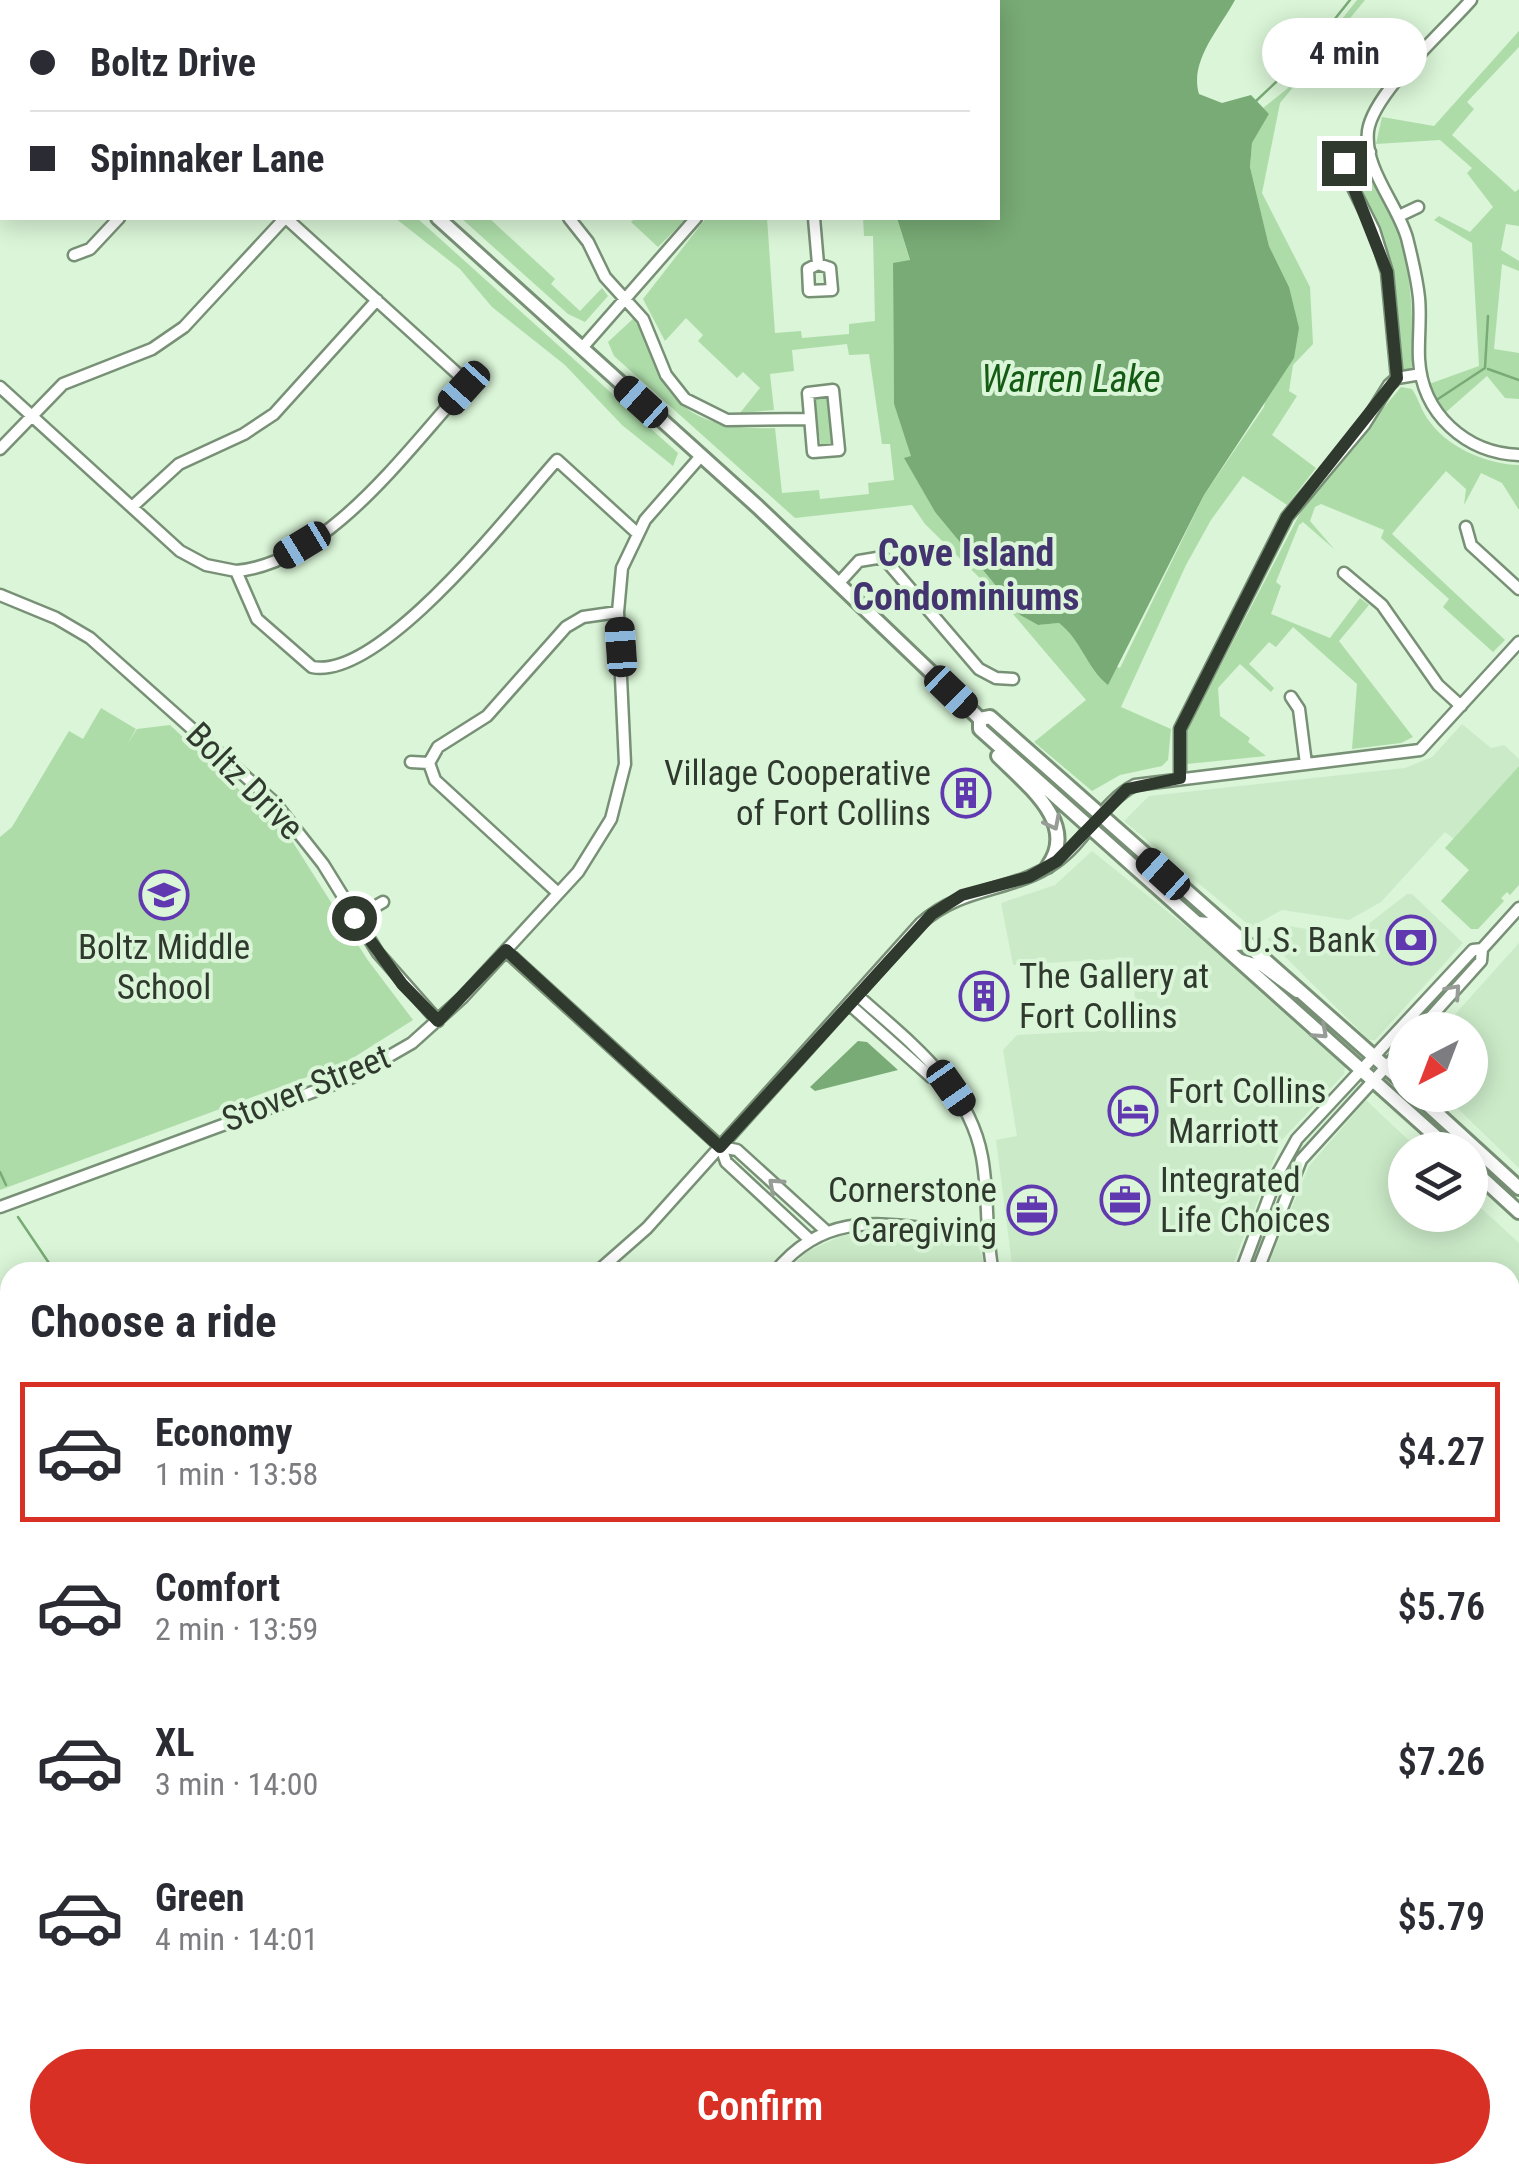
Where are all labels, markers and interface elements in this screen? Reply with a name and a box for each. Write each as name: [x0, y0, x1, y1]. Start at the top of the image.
callout: 4 min: [1262, 18, 1426, 88]
text: 4 min: [1309, 34, 1380, 72]
text: Boltz Drive: [90, 41, 256, 85]
text: Spinnaker Lane: [90, 137, 325, 181]
route end: [1322, 141, 1367, 186]
car: [433, 356, 495, 420]
water label: Warren Lake: [981, 357, 1161, 401]
car: [609, 371, 673, 433]
car: [269, 517, 335, 573]
district label: Cove Island Condominiums: [852, 531, 1080, 619]
car: [604, 616, 638, 678]
car: [919, 660, 983, 724]
street label: Boltz Drive: [178, 714, 312, 848]
place label: Village Cooperative of Fort Collins: [664, 753, 931, 834]
building icon: Village Cooperative of Fort Collins: [940, 767, 992, 819]
one-way arrow: [1041, 812, 1060, 830]
car: [1131, 843, 1195, 905]
school or university icon: Boltz Middle School: [138, 869, 190, 921]
route start: [332, 896, 377, 941]
bank icon: U.S. Bank: [1385, 914, 1437, 966]
place label: U.S. Bank: [1243, 920, 1376, 961]
place label: Boltz Middle School: [78, 927, 250, 1008]
place label: The Gallery at Fort Collins: [1019, 956, 1209, 1037]
building icon: The Gallery at Fort Collins: [958, 970, 1010, 1022]
one-way arrow: [1442, 984, 1460, 1003]
north arrow: [1388, 1012, 1488, 1112]
map controls: [1388, 1012, 1488, 1232]
one-way arrow: [1309, 1020, 1328, 1038]
street label: Stover Street: [216, 1036, 396, 1141]
car: [922, 1055, 980, 1121]
place label: Fort Collins Marriott: [1168, 1071, 1326, 1152]
hotel icon: Fort Collins Marriott: [1107, 1085, 1159, 1137]
button: layers: [1388, 1132, 1488, 1232]
place label: Integrated Life Choices: [1160, 1160, 1331, 1241]
place label: Cornerstone Caregiving: [828, 1170, 997, 1251]
office icon: Integrated Life Choices: [1099, 1174, 1151, 1226]
one-way arrow: [768, 1179, 787, 1197]
office icon: Cornerstone Caregiving: [1006, 1184, 1058, 1236]
text: Choose a ride: [30, 1295, 277, 1348]
icon: car: [35, 1407, 125, 1497]
text: Economy: [155, 1411, 292, 1455]
text: $4.27: [1398, 1430, 1485, 1474]
text: 1 min · 13:58: [155, 1455, 318, 1493]
icon: car: [35, 1562, 125, 1652]
text: Comfort: [155, 1566, 280, 1610]
text: $5.76: [1398, 1585, 1485, 1629]
text: 2 min · 13:59: [155, 1610, 318, 1648]
icon: car: [35, 1717, 125, 1807]
text: XL: [155, 1721, 194, 1765]
text: $7.26: [1398, 1740, 1485, 1784]
text: 3 min · 14:00: [155, 1765, 318, 1803]
icon: car: [35, 1872, 125, 1962]
text: Green: [155, 1876, 245, 1920]
text: $5.79: [1398, 1895, 1485, 1939]
text: 4 min · 14:01: [155, 1920, 318, 1958]
button: Confirm: [30, 2049, 1490, 2164]

